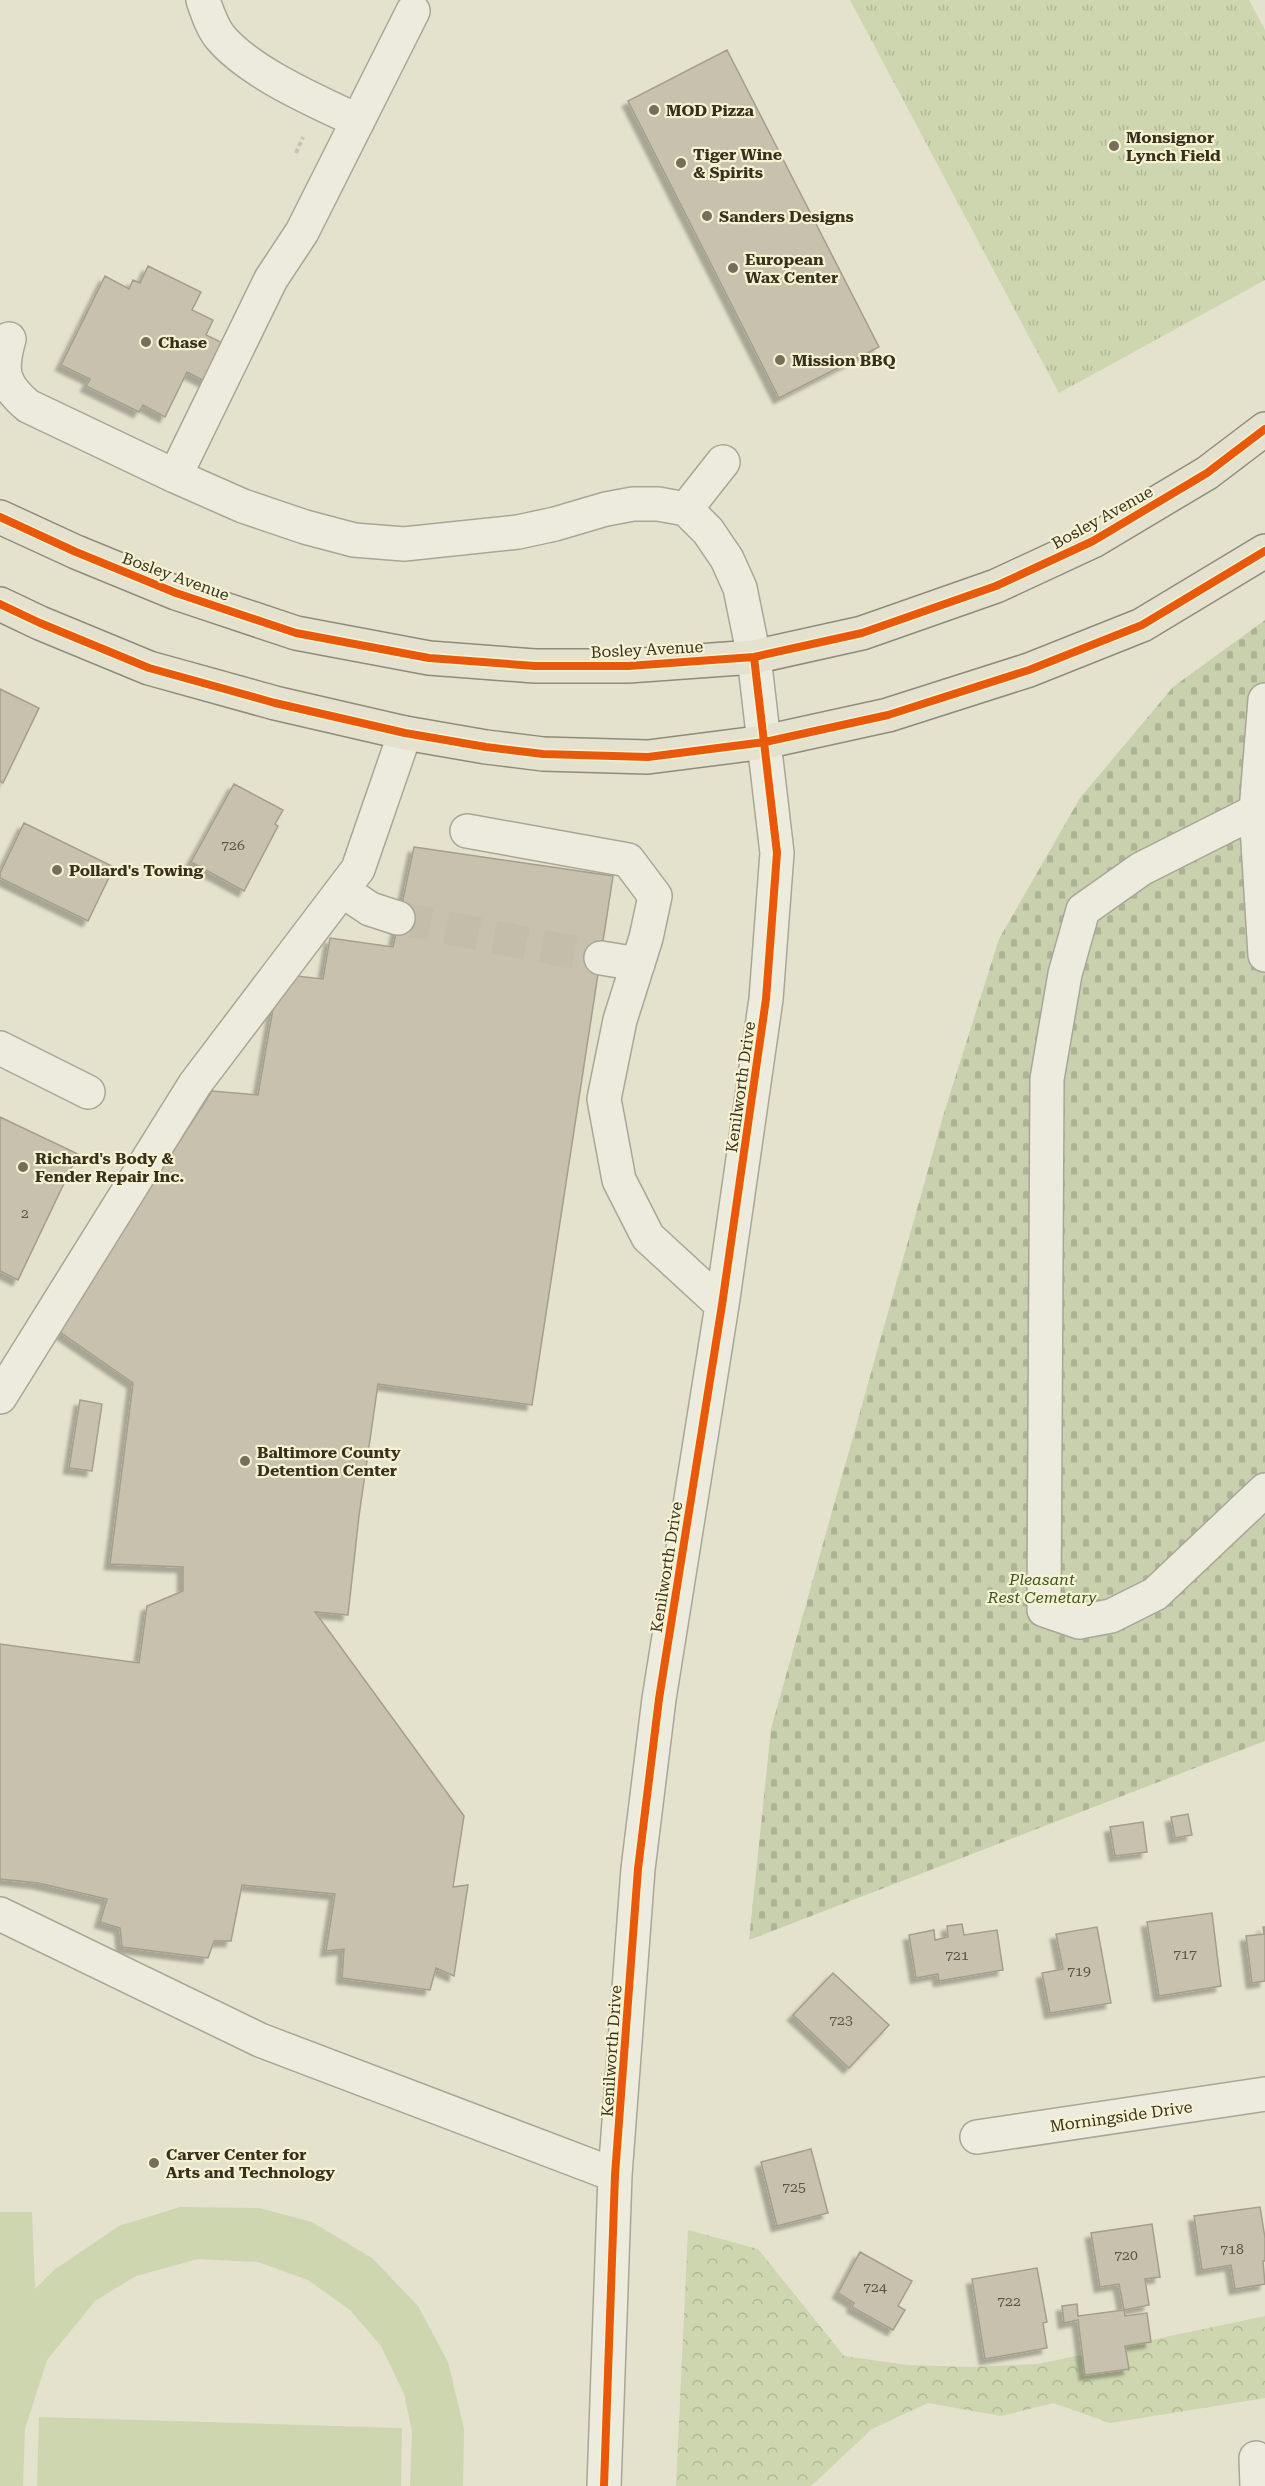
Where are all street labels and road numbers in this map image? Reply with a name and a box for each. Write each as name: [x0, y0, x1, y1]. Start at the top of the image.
street label: Bosley Avenue: [1048, 482, 1156, 553]
street label: Bosley Avenue: [120, 548, 232, 605]
street label: Bosley Avenue: [590, 637, 704, 662]
street label: Kenilworth Drive: [722, 1020, 759, 1154]
street label: Kenilworth Drive: [647, 1500, 686, 1634]
street label: Kenilworth Drive: [597, 1984, 626, 2118]
street label: Morningside Drive: [1049, 2097, 1194, 2136]

